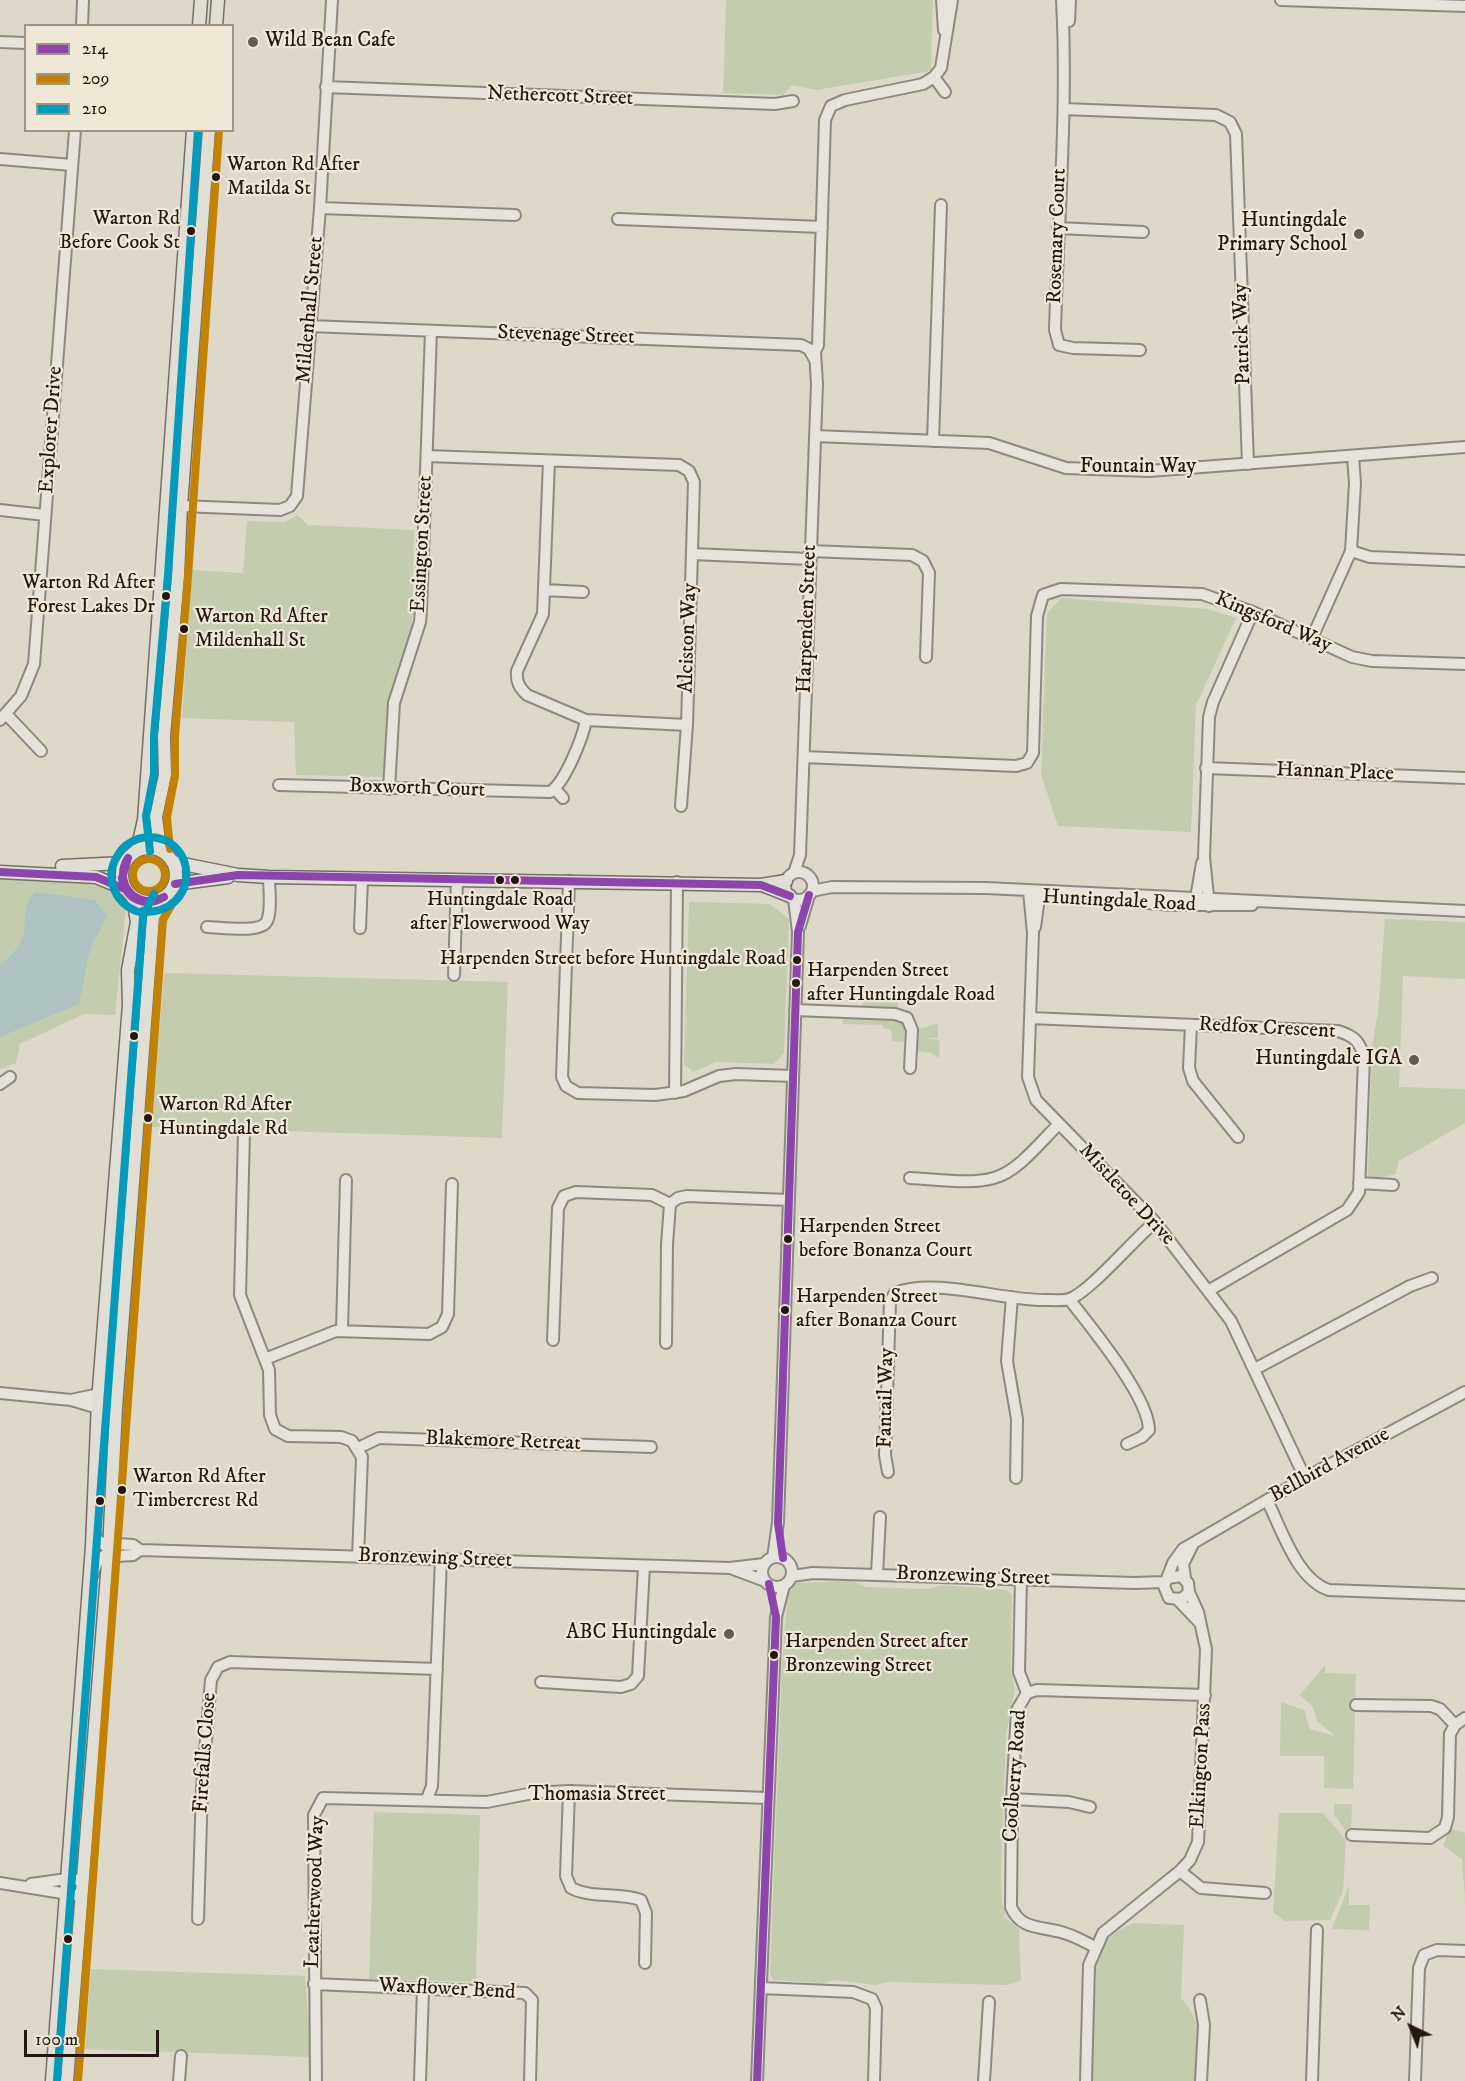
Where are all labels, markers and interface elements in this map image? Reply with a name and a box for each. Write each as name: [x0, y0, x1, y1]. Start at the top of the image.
legend: [24, 24, 234, 132]
place label: Wild Bean Cafe: [265, 29, 395, 55]
marker: Wild Bean Cafe: [246, 35, 260, 49]
text: 214: [82, 38, 108, 60]
text: 209: [82, 68, 110, 90]
street label: Nethercott Street: [486, 82, 634, 112]
text: 210: [82, 98, 107, 120]
place label: Warton Rd After Matilda St: [227, 154, 360, 201]
street label: Rosemary Court: [1043, 168, 1073, 304]
marker: Warton Rd After Matilda St: [210, 171, 222, 183]
place label: Warton Rd Before Cook St: [59, 208, 180, 255]
place label: Huntingdale Primary School: [1217, 209, 1347, 259]
marker: Warton Rd Before Cook St: [185, 225, 197, 237]
marker: Huntingdale Primary School: [1352, 227, 1366, 241]
street label: Mildenhall Street: [292, 235, 330, 385]
street label: Patrick Way: [1229, 283, 1257, 385]
street label: Stevenage Street: [497, 321, 635, 351]
street label: Explorer Drive: [35, 365, 69, 495]
street label: Fountain Way: [1080, 455, 1196, 481]
street label: Essington Street: [407, 475, 439, 613]
street label: Harpenden Street: [793, 544, 823, 694]
place label: Warton Rd After Forest Lakes Dr: [22, 572, 155, 619]
street label: Alciston Way: [674, 582, 704, 694]
street label: Kingsford Way: [1211, 587, 1335, 659]
marker: Warton Rd After Forest Lakes Dr: [160, 590, 172, 602]
place label: Warton Rd After Mildenhall St: [195, 606, 328, 653]
marker: Warton Rd After Mildenhall St: [178, 623, 190, 635]
street label: Hannan Place: [1276, 758, 1394, 788]
street label: Boxworth Court: [348, 774, 486, 804]
marker: Huntingdale Road after Flowerwood Way: [494, 874, 506, 886]
unlabelled marker: [509, 874, 521, 886]
street label: Huntingdale Road: [1041, 885, 1197, 919]
place label: Huntingdale Road after Flowerwood Way: [410, 889, 590, 936]
place label: Harpenden Street before Huntingdale Road: [440, 948, 786, 972]
marker: Harpenden Street before Huntingdale Road: [791, 954, 803, 966]
place label: Harpenden Street after Huntingdale Road: [807, 960, 995, 1007]
marker: Harpenden Street after Huntingdale Road: [790, 977, 802, 989]
street label: Redfox Crescent: [1198, 1013, 1336, 1045]
unlabelled marker: [128, 1030, 140, 1042]
place label: Huntingdale IGA: [1255, 1047, 1402, 1073]
marker: Huntingdale IGA: [1407, 1053, 1421, 1067]
place label: Warton Rd After Huntingdale Rd: [159, 1094, 292, 1141]
marker: Warton Rd After Huntingdale Rd: [142, 1112, 154, 1124]
street label: Mistletoe Drive: [1072, 1139, 1180, 1251]
place label: Harpenden Street before Bonanza Court: [799, 1216, 972, 1263]
marker: Harpenden Street before Bonanza Court: [782, 1233, 794, 1245]
place label: Harpenden Street after Bonanza Court: [796, 1286, 957, 1333]
marker: Harpenden Street after Bonanza Court: [779, 1304, 791, 1316]
street label: Fantail Way: [874, 1347, 900, 1449]
street label: Bellbird Avenue: [1266, 1423, 1394, 1509]
street label: Blakemore Retreat: [425, 1427, 581, 1457]
place label: Warton Rd After Timbercrest Rd: [133, 1466, 266, 1513]
marker: Warton Rd After Timbercrest Rd: [116, 1484, 128, 1496]
unlabelled marker: [94, 1495, 106, 1507]
street label: Bronzewing Street: [358, 1544, 512, 1574]
street label: Bronzewing Street: [896, 1562, 1050, 1592]
place label: ABC Huntingdale: [566, 1621, 717, 1647]
marker: ABC Huntingdale: [722, 1627, 736, 1641]
place label: Harpenden Street after Bronzewing Street: [785, 1631, 968, 1678]
marker: Harpenden Street after Bronzewing Street: [768, 1649, 780, 1661]
street label: Firefalls Close: [189, 1692, 223, 1814]
street label: Elkington Pass: [1186, 1703, 1218, 1829]
street label: Coolberry Road: [999, 1709, 1033, 1843]
street label: Thomasia Street: [528, 1783, 666, 1809]
street label: Leatherwood Way: [301, 1815, 331, 1969]
unlabelled marker: [62, 1933, 74, 1945]
street label: Waxflower Bend: [378, 1974, 516, 2006]
north arrow: [1381, 1997, 1441, 2057]
text: N: [1387, 2002, 1410, 2026]
scale bar: [27, 2018, 162, 2056]
text: 100 m: [35, 2029, 78, 2051]

